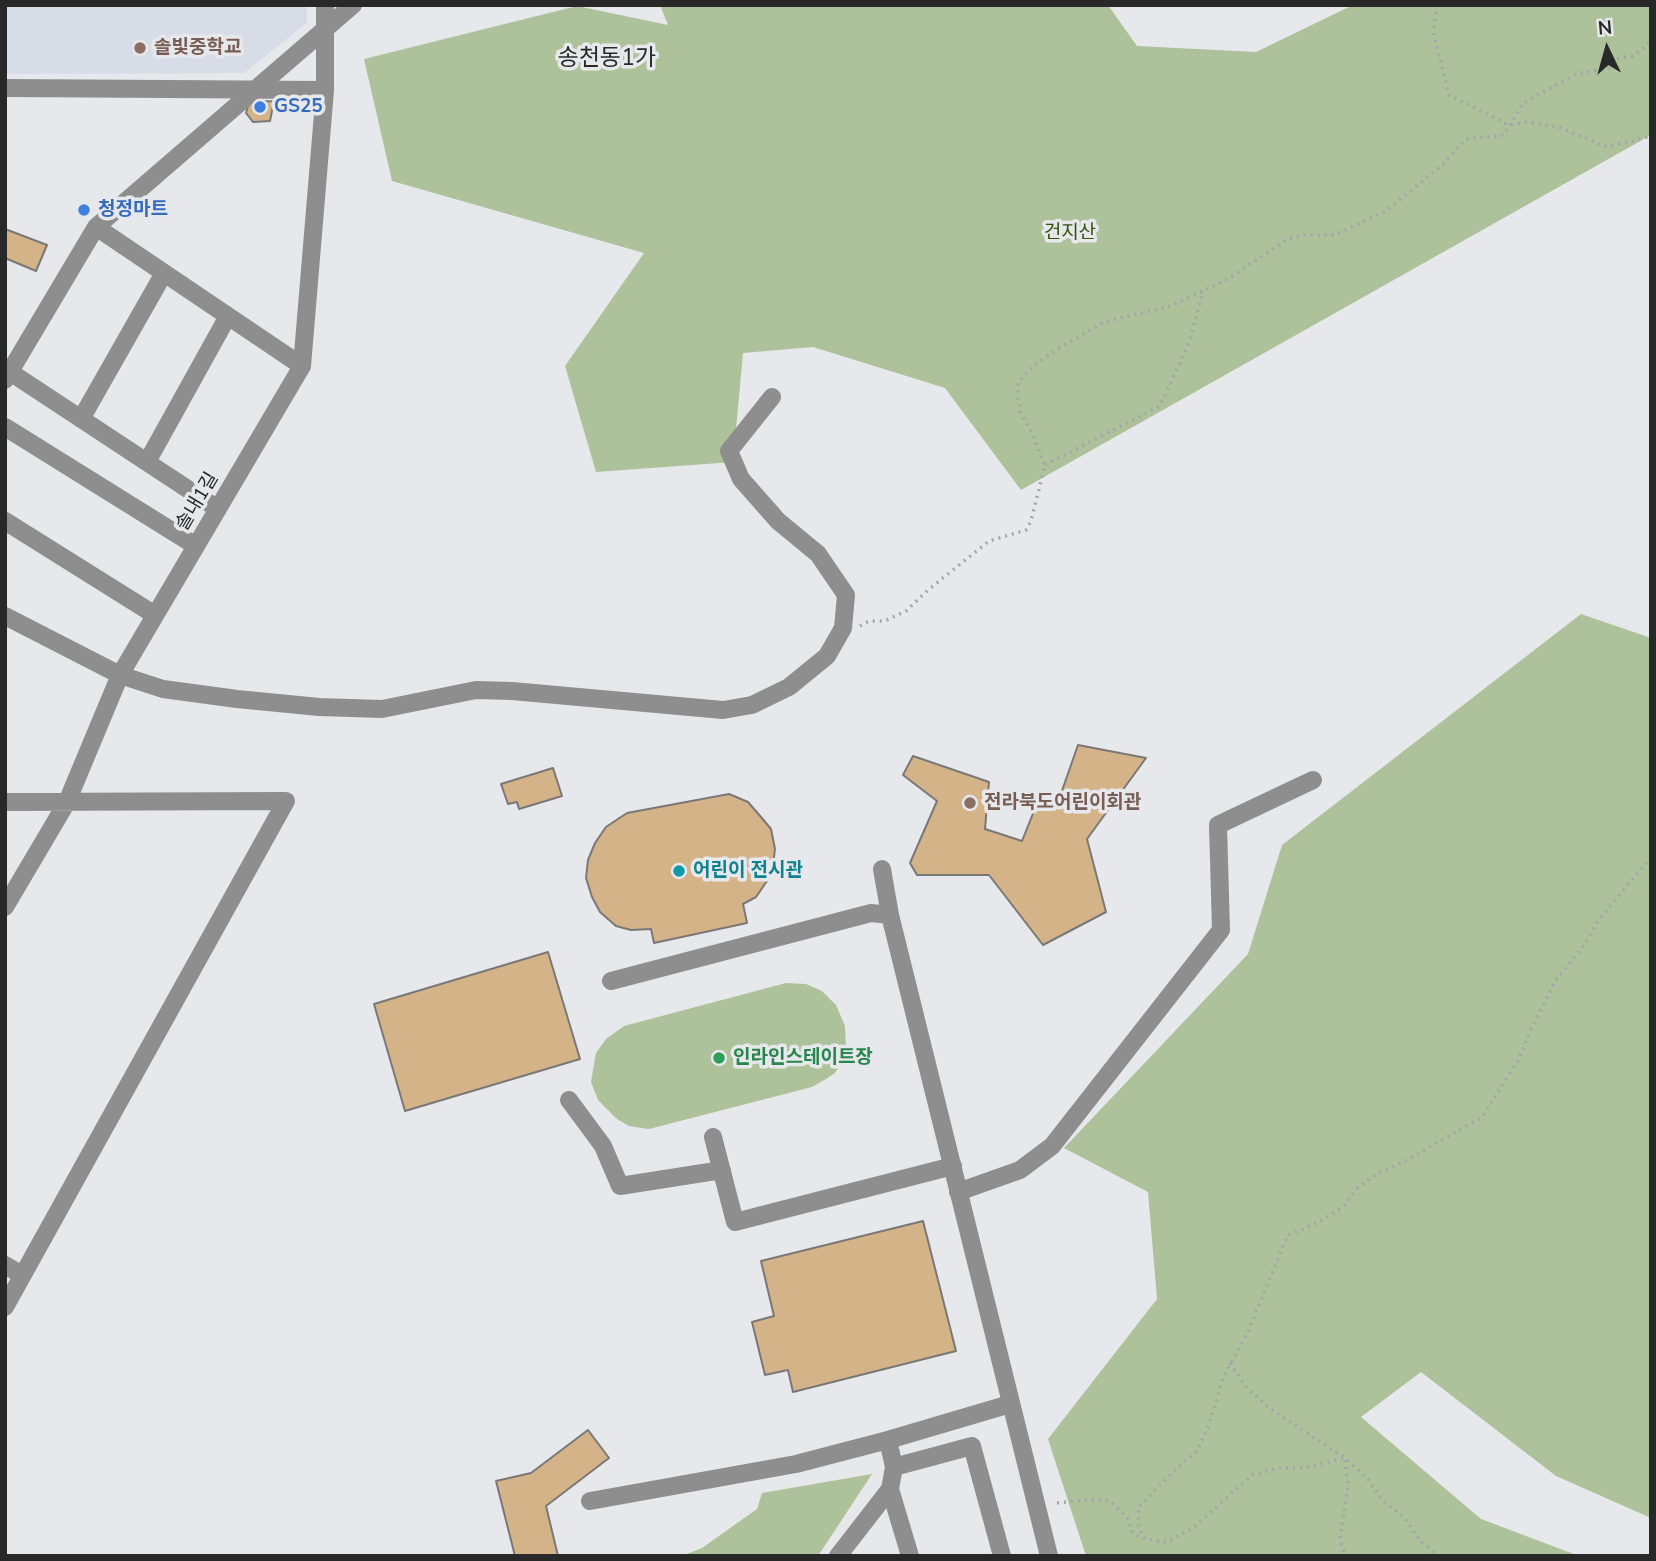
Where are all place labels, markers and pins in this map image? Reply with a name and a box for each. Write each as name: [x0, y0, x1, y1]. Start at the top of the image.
place label: 솔빛중학교: [154, 37, 241, 59]
marker: 솔빛중학교: [132, 40, 148, 56]
place label: GS25: [274, 96, 323, 118]
marker: GS25: [252, 99, 268, 115]
place label: 청정마트: [98, 199, 168, 221]
marker: 청정마트: [76, 202, 92, 218]
place label: 전라북도어린이회관: [984, 792, 1141, 814]
marker: 전라북도어린이회관: [962, 795, 978, 811]
place label: 어린이 전시관: [693, 860, 803, 882]
marker: 어린이 전시관: [671, 863, 687, 879]
place label: 인라인스테이트장: [733, 1047, 873, 1069]
marker: 인라인스테이트장: [711, 1050, 727, 1066]

